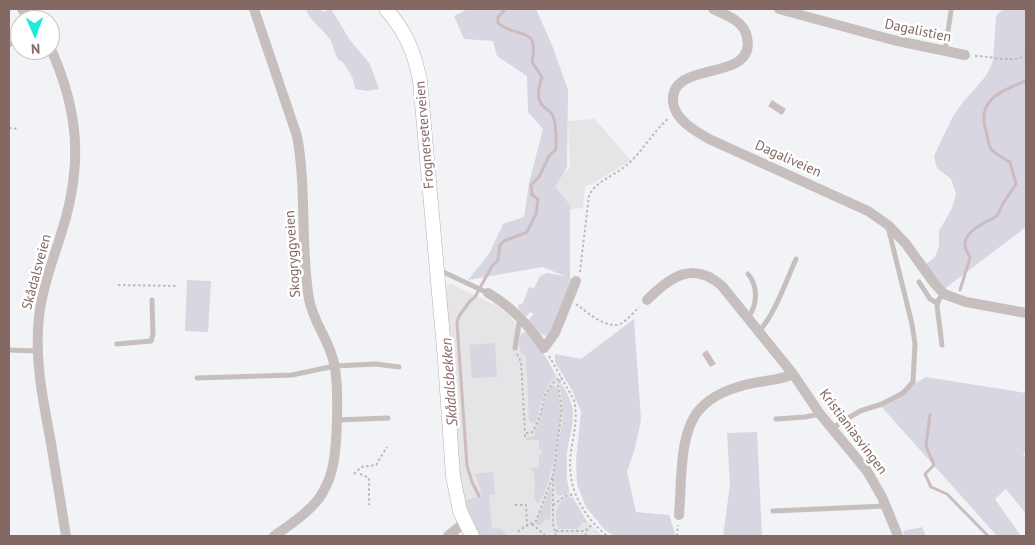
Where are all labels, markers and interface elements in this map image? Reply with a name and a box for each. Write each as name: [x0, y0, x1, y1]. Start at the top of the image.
north arrow: [10, 10, 60, 60]
street label: Dagalistien: [883, 16, 953, 46]
text: N: [31, 40, 40, 58]
street label: Frognerseterveien: [412, 80, 438, 190]
street label: Dagaliveien: [752, 137, 824, 181]
street label: Skogryggveien: [282, 210, 304, 298]
street label: Skådalsveien: [19, 232, 55, 312]
water label: Skådalsbekken: [438, 337, 462, 427]
street label: Kristianiasvingen: [815, 386, 891, 478]

